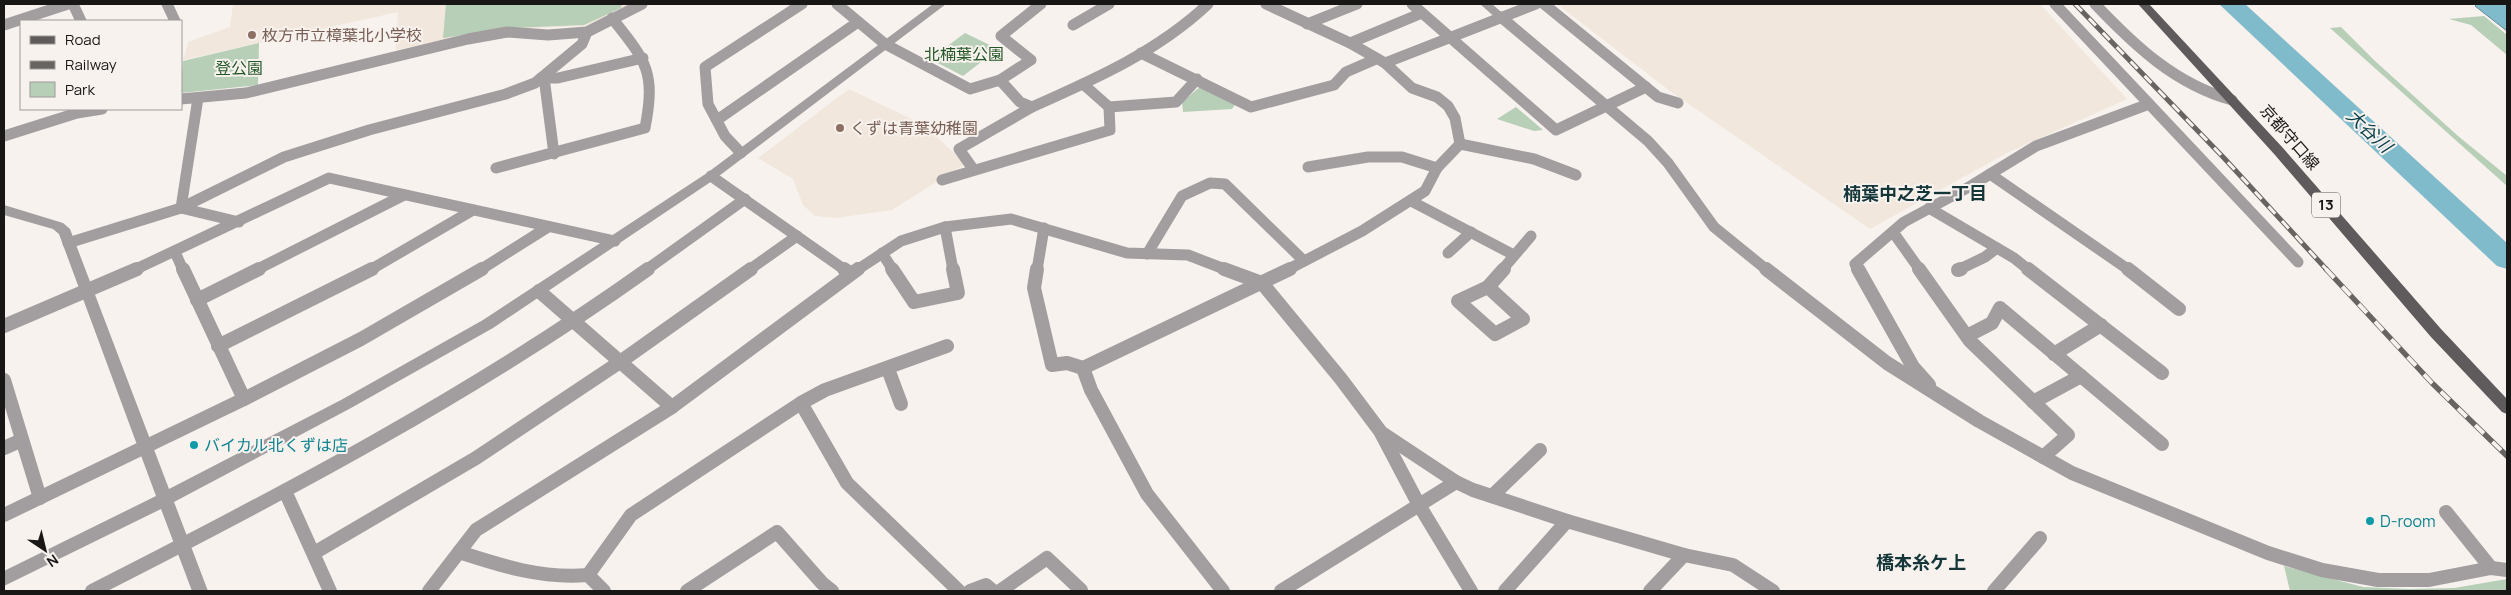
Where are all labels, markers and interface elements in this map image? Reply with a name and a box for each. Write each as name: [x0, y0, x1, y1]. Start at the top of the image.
legend: [20, 20, 182, 110]
place label: 枚方市立樟葉北小学校: [262, 24, 422, 46]
text: Road: [65, 29, 101, 50]
marker: 枚方市立樟葉北小学校: [246, 29, 258, 41]
park label: 北楠葉公園: [924, 43, 1004, 65]
text: Railway: [65, 54, 117, 75]
park label: 登公園: [215, 57, 263, 79]
text: Park: [65, 79, 95, 100]
street label: 京都守口線: [2255, 100, 2325, 174]
water label: 大谷川: [2342, 103, 2399, 159]
place label: くずは青葉幼稚園: [850, 117, 978, 139]
marker: くずは青葉幼稚園: [834, 122, 846, 134]
district label: 楠葉中之芝一丁目: [1843, 181, 1987, 205]
road number: 13: [2312, 192, 2340, 218]
place label: バイカル北くずは店: [204, 434, 348, 456]
marker: バイカル北くずは店: [188, 439, 200, 451]
place label: D-room: [2380, 510, 2436, 532]
marker: D-room: [2364, 515, 2376, 527]
north arrow: [20, 525, 70, 575]
text: N: [43, 550, 62, 572]
district label: 橋本糸ケ上: [1876, 550, 1966, 574]

